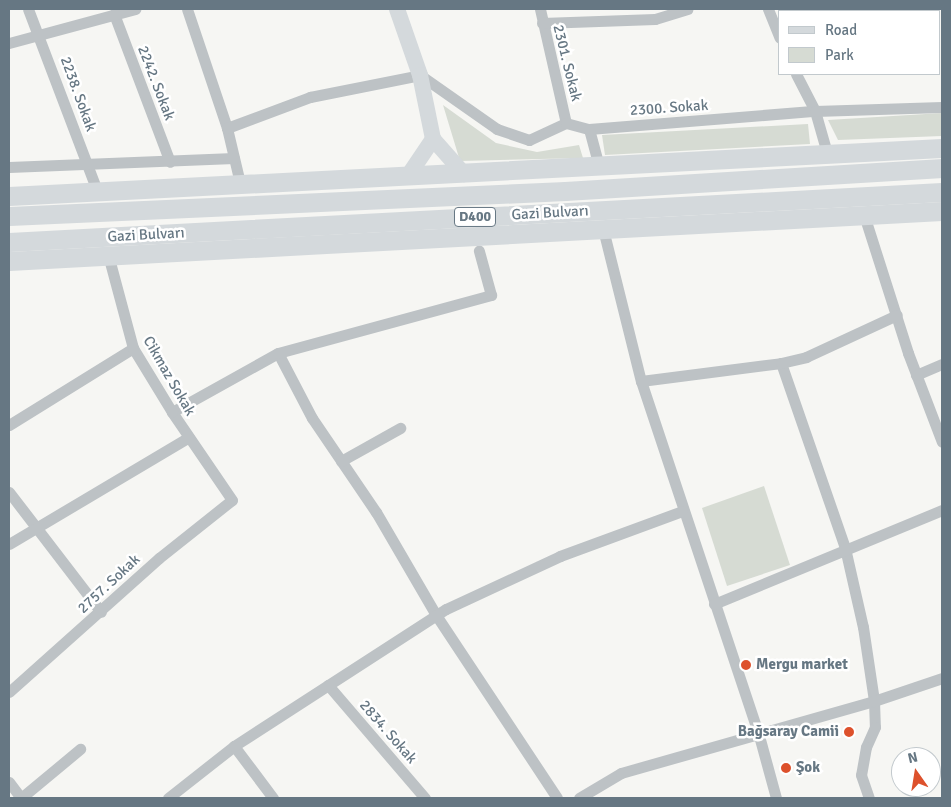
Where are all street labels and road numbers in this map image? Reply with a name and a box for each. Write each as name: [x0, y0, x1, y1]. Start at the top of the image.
street label: 2301. Sokak: [549, 23, 585, 103]
street label: 2242. Sokak: [134, 43, 178, 123]
street label: 2238. Sokak: [56, 54, 100, 134]
street label: 2300. Sokak: [629, 96, 709, 120]
street label: Gazi Bulvarı: [511, 202, 589, 224]
road number: D400: [454, 206, 496, 228]
street label: Gazi Bulvarı: [107, 224, 185, 246]
street label: Cikmaz Sokak: [139, 333, 199, 419]
street label: 2757. Sokak: [74, 551, 144, 617]
street label: 2834. Sokak: [355, 697, 421, 767]

